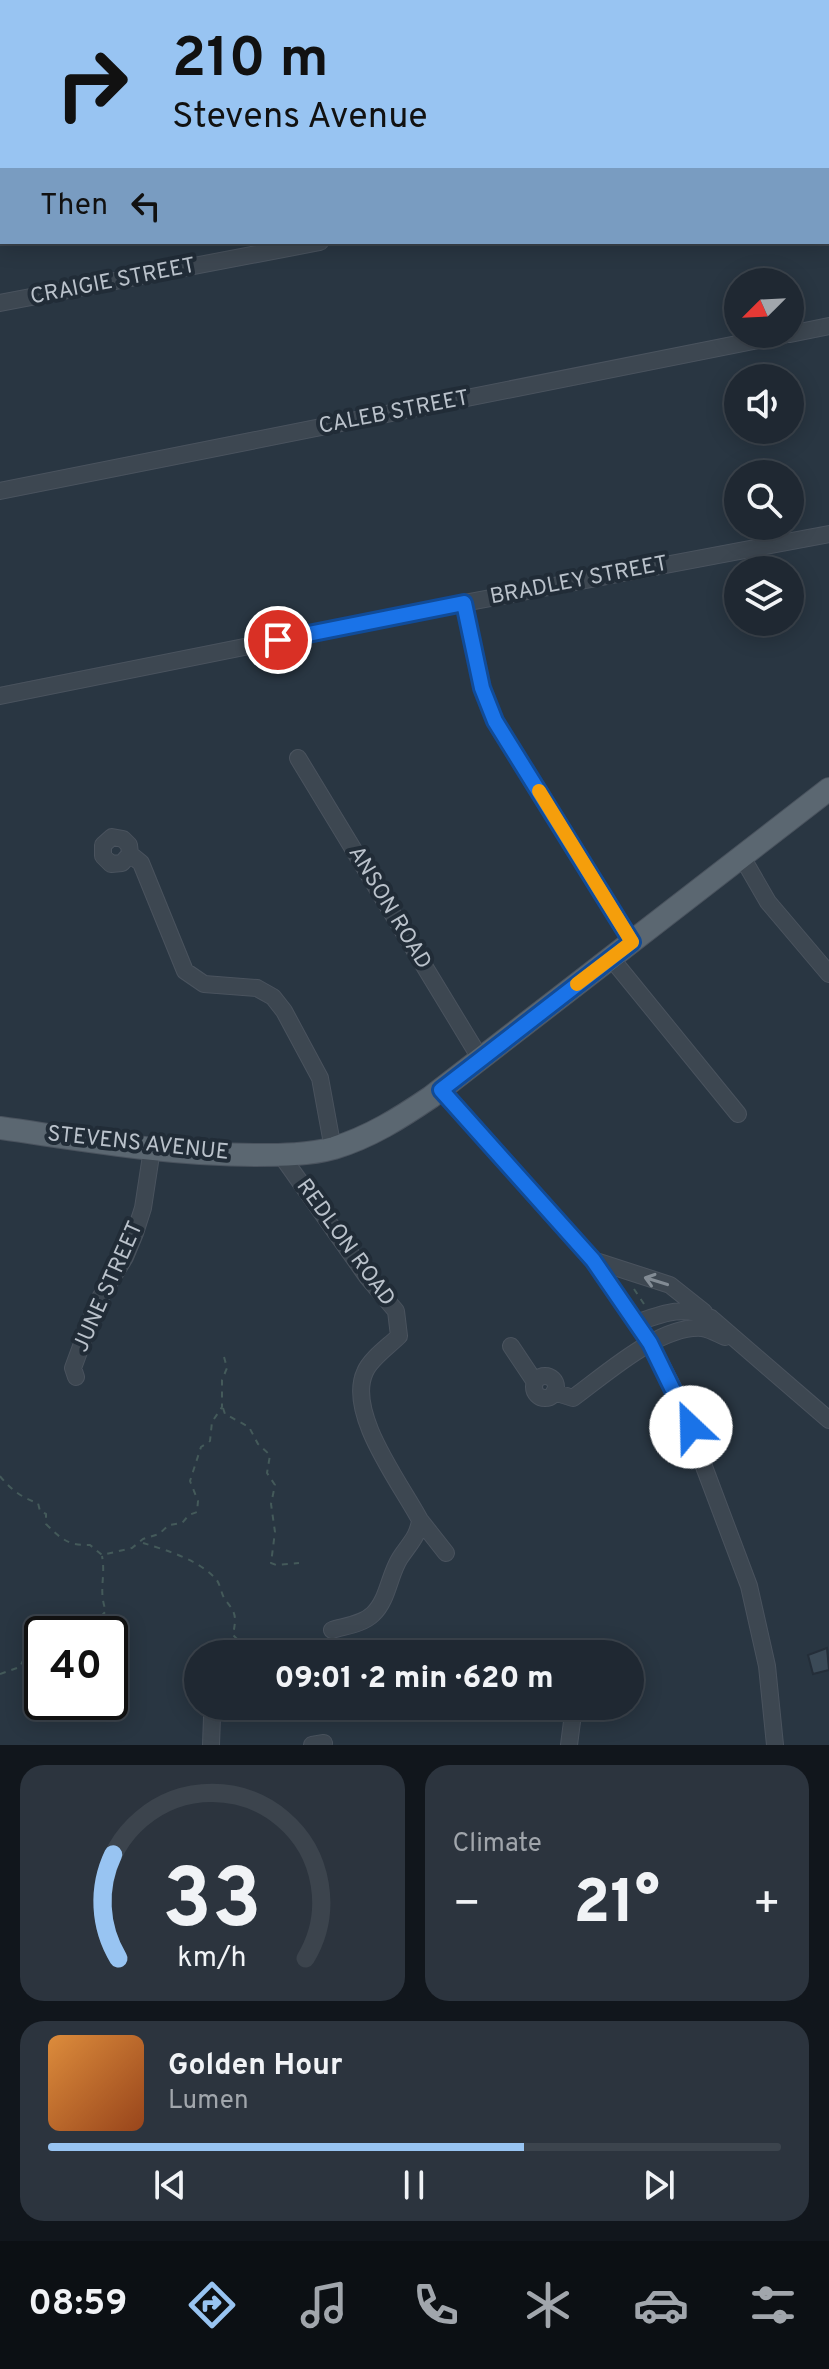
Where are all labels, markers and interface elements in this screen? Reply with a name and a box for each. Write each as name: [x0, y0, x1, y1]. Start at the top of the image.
text: 210 m: [172, 26, 329, 96]
icon: right: [40, 32, 144, 136]
text: Stevens Avenue: [172, 95, 428, 141]
icon: left: [124, 184, 168, 228]
text: Then: [40, 188, 108, 225]
street label: CRAIGIE STREET: [28, 253, 198, 311]
north arrow: [724, 268, 804, 348]
map controls: [724, 268, 804, 636]
button: sound: [724, 364, 804, 444]
street label: CALEB STREET: [317, 385, 471, 441]
button: search: [724, 460, 804, 540]
street label: BRADLEY STREET: [488, 551, 670, 611]
button: layers: [724, 556, 804, 636]
pin: [244, 606, 312, 674]
icon: arrive: [256, 618, 300, 662]
street label: ANSON ROAD: [342, 841, 436, 975]
street label: STEVENS AVENUE: [46, 1121, 230, 1167]
street label: REDLON ROAD: [290, 1174, 400, 1312]
street label: JUNE STREET: [68, 1217, 150, 1357]
one-way arrow: [644, 1273, 669, 1287]
position arrow: [649, 1385, 733, 1469]
speed limit sign: 40: [24, 1616, 128, 1720]
text: 09:01 · 2 min · 620 m: [274, 1661, 554, 1698]
text: Climate: [453, 1828, 542, 1861]
text: 33: [162, 1852, 262, 1957]
text: 21°: [574, 1868, 660, 1944]
text: −: [453, 1878, 481, 1934]
text: +: [753, 1878, 781, 1934]
text: km/h: [178, 1941, 247, 1977]
text: Golden Hour: [168, 2048, 342, 2085]
text: Lumen: [168, 2085, 249, 2118]
icon: previous: [148, 2163, 192, 2207]
icon: pause: [392, 2163, 436, 2207]
icon: next: [637, 2163, 681, 2207]
icon: directions: [184, 2277, 240, 2333]
icon: music: [296, 2277, 352, 2333]
icon: phone: [408, 2277, 464, 2333]
icon: climate: [520, 2277, 576, 2333]
icon: car: [633, 2277, 689, 2333]
icon: filters: [745, 2277, 801, 2333]
text: 08:59: [28, 2282, 127, 2328]

